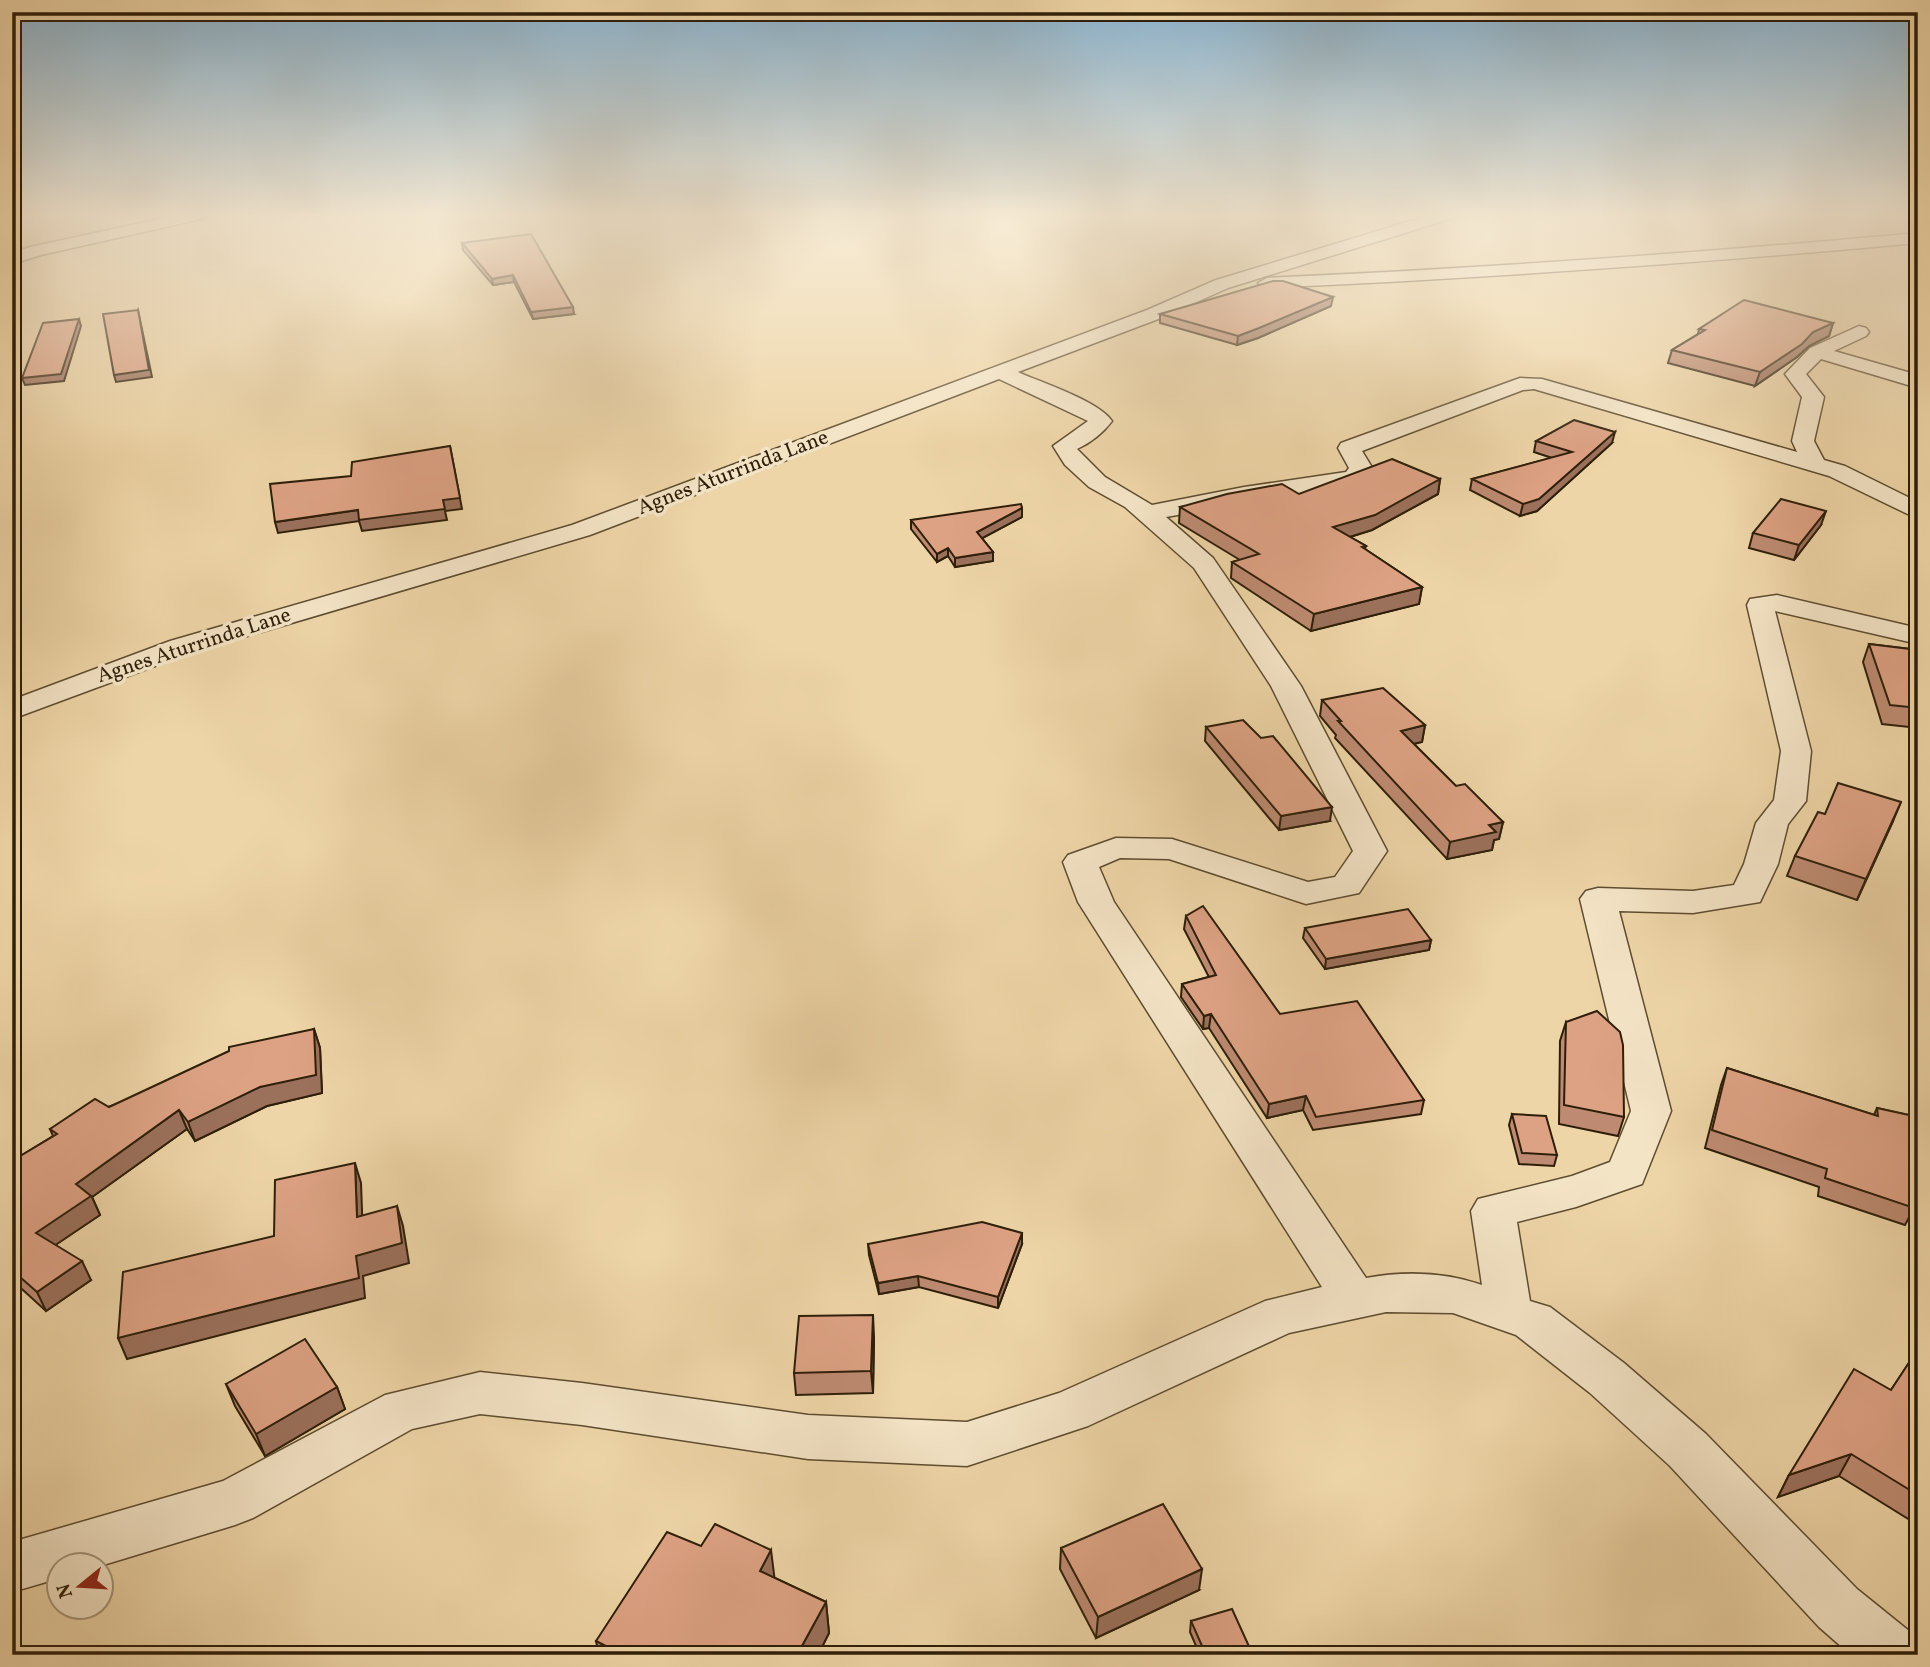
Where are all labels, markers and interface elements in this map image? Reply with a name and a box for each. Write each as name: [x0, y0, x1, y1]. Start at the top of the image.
street label: Agnes Aturrinda Lane: [633, 423, 833, 523]
street label: Agnes Aturrinda Lane: [93, 601, 295, 691]
north arrow: [46, 1552, 116, 1622]
text: N: [51, 1580, 80, 1601]

